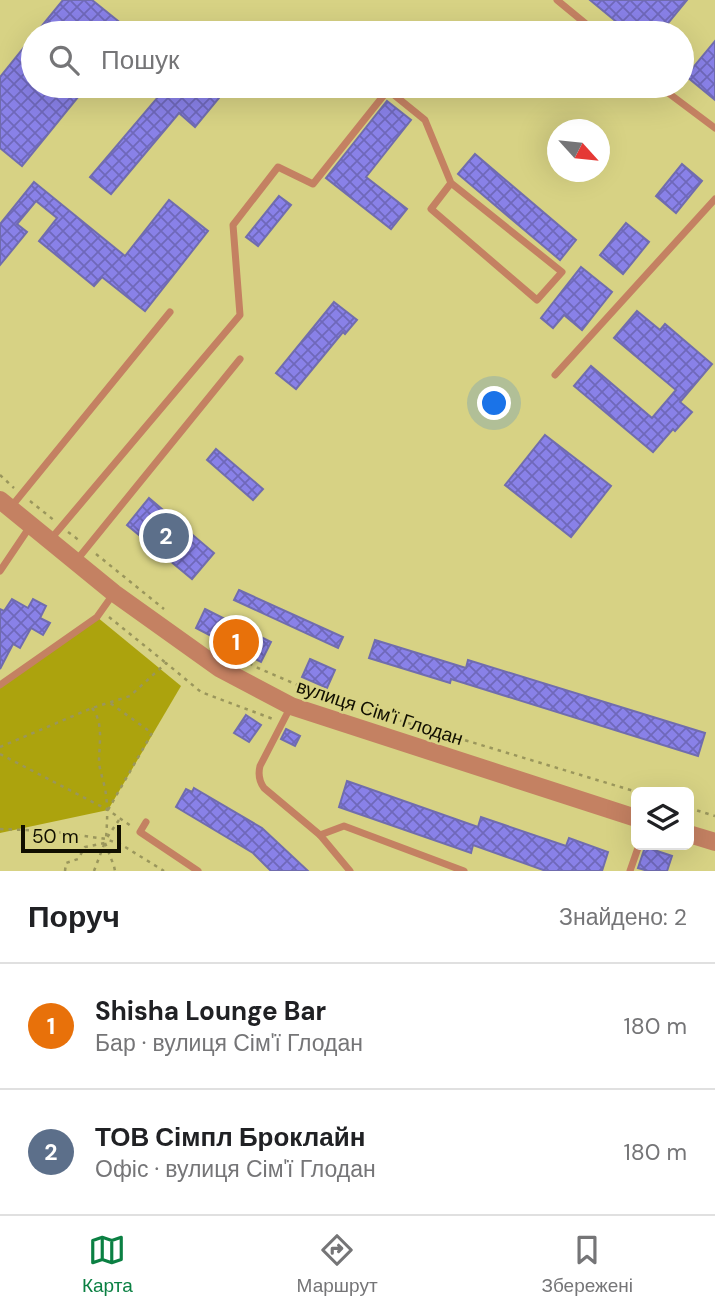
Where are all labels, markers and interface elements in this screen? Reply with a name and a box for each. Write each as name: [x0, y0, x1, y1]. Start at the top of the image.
search box: [21, 21, 694, 98]
icon: search: [45, 41, 83, 79]
text: Пошук: [101, 43, 179, 77]
north arrow: [547, 119, 610, 182]
your location: [477, 386, 511, 420]
pin: 2: [143, 510, 189, 562]
pin: 1: [213, 616, 259, 668]
street label: вулиця Сім'ї Глодан: [293, 674, 466, 751]
map controls: [631, 787, 694, 850]
button: layers: [631, 787, 694, 850]
scale bar: [21, 822, 121, 854]
text: 50 m: [32, 824, 79, 849]
text: Поруч: [28, 897, 120, 936]
text: Знайдено: 2: [559, 902, 687, 932]
text: Shisha Lounge Bar: [95, 994, 326, 1028]
text: 1: [47, 1011, 55, 1041]
text: 180 m: [623, 1011, 687, 1041]
text: Бар · вулиця Сім'ї Глодан: [95, 1028, 363, 1058]
text: ТОВ Сімпл Броклайн: [95, 1120, 365, 1154]
text: 2: [44, 1137, 58, 1167]
text: 180 m: [623, 1137, 687, 1167]
text: Офіс · вулиця Сім'ї Глодан: [95, 1154, 376, 1184]
tab: Карта: [82, 1231, 133, 1298]
tab: Маршрут: [297, 1231, 378, 1298]
tab: Збережені: [541, 1231, 633, 1298]

